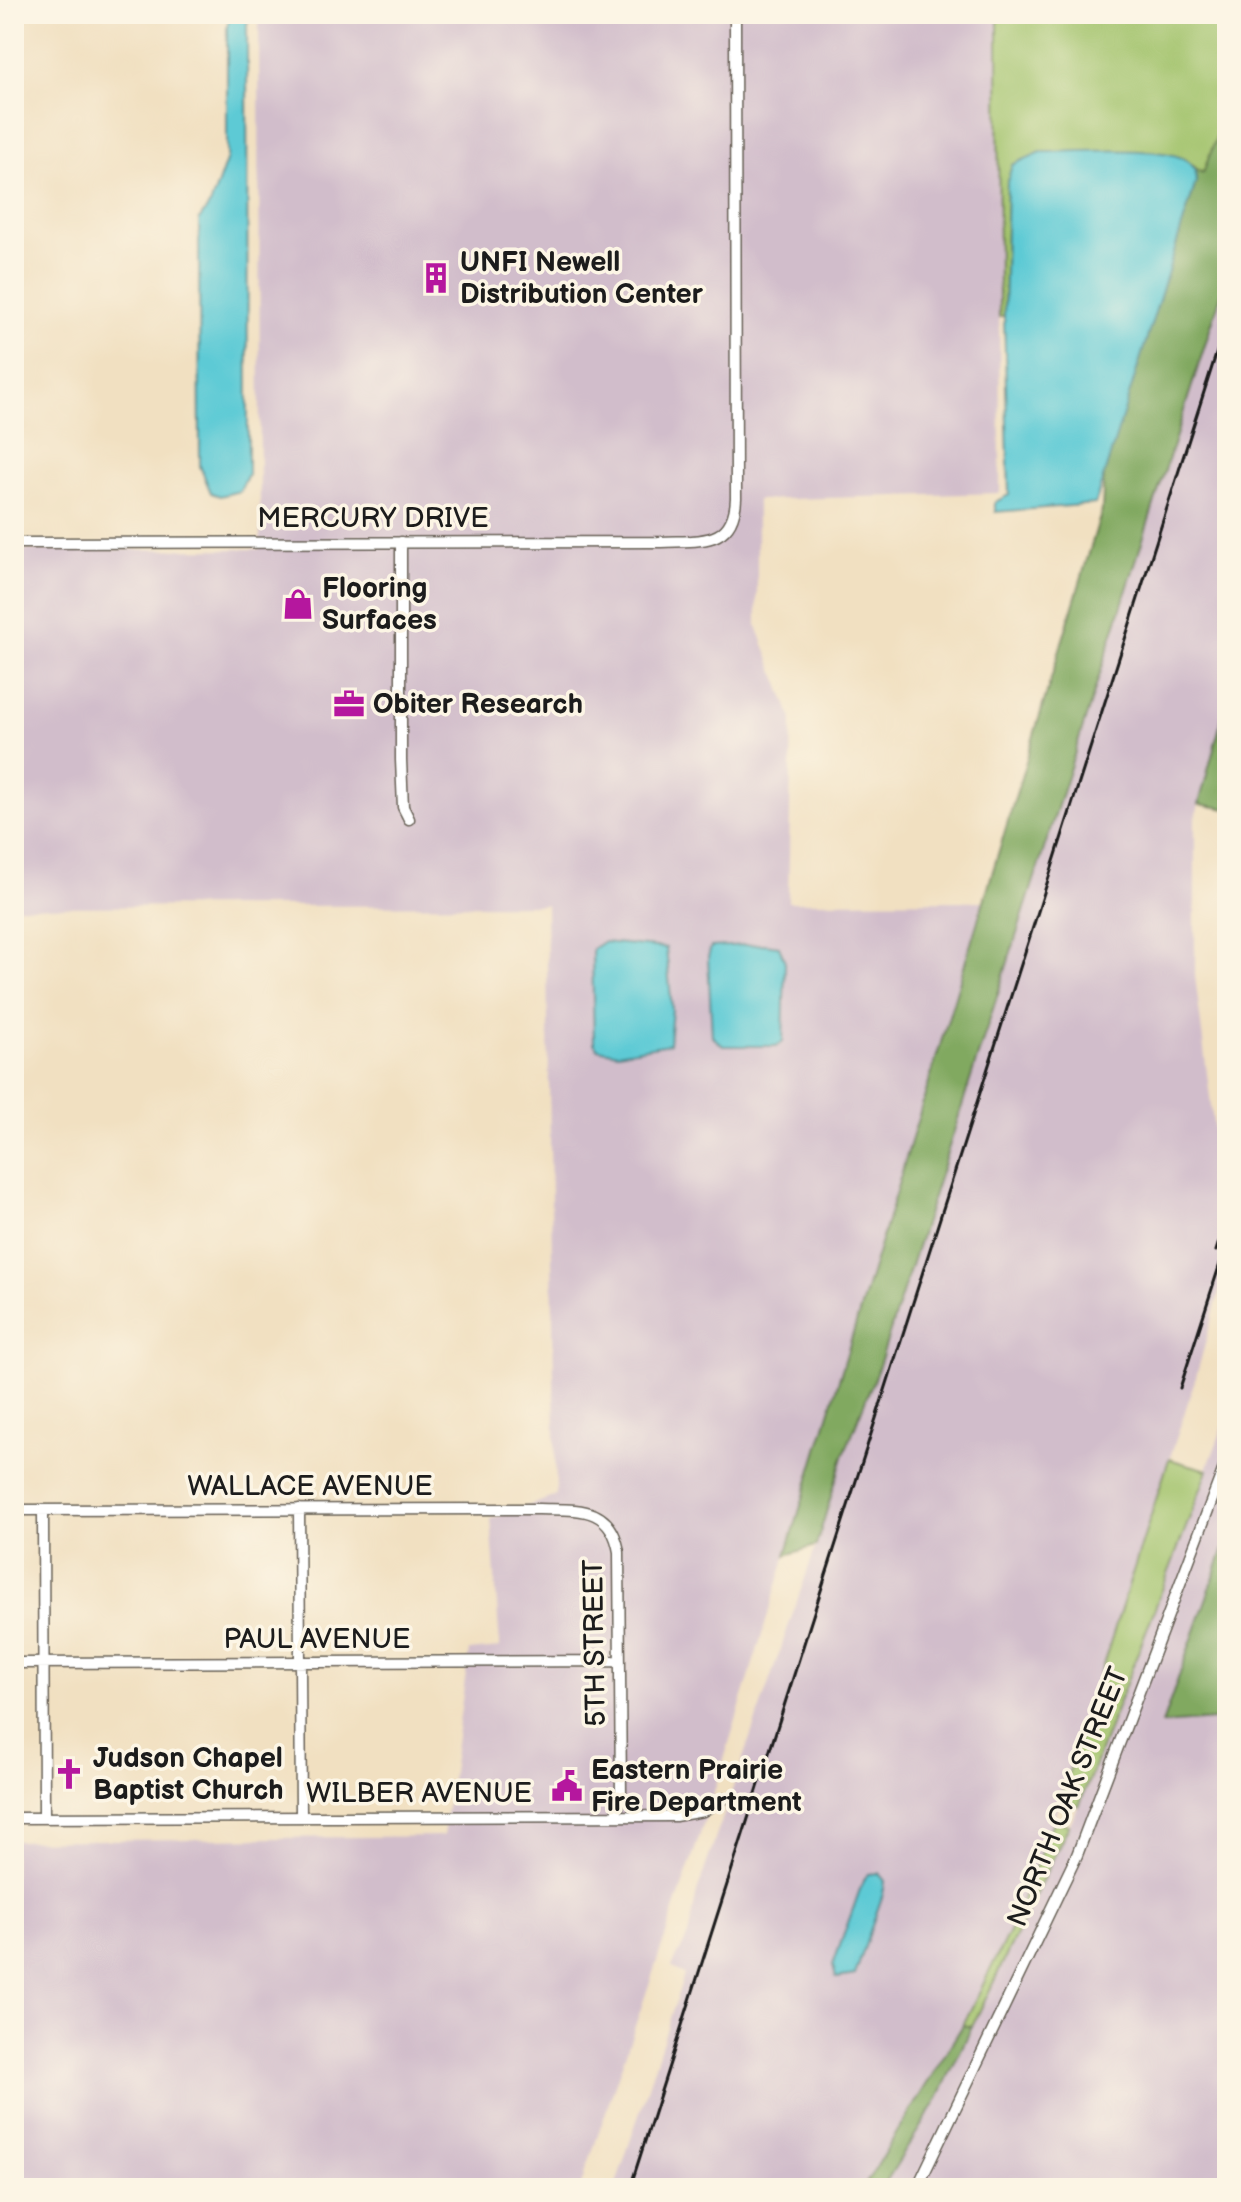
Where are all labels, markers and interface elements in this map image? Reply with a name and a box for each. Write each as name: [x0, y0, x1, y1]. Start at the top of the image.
place label: UNFI Newell Distribution Center: [460, 246, 704, 311]
building icon: UNFI Newell Distribution Center: [419, 261, 453, 295]
street label: MERCURY DRIVE: [257, 502, 489, 535]
place label: Flooring Surfaces: [322, 572, 437, 637]
shop icon: Flooring Surfaces: [281, 587, 315, 621]
office icon: Obiter Research: [332, 687, 366, 721]
place label: Obiter Research: [373, 688, 583, 721]
street label: WALLACE AVENUE: [187, 1470, 433, 1503]
street label: 5TH STREET: [577, 1559, 613, 1727]
street label: PAUL AVENUE: [224, 1623, 410, 1656]
street label: NORTH OAK STREET: [1001, 1662, 1135, 1931]
place label: Judson Chapel Baptist Church: [93, 1742, 284, 1807]
place label: Eastern Prairie Fire Department: [591, 1754, 802, 1819]
church icon: Judson Chapel Baptist Church: [52, 1757, 86, 1791]
public building icon: Eastern Prairie Fire Department: [550, 1769, 584, 1803]
street label: WILBER AVENUE: [306, 1777, 532, 1810]

